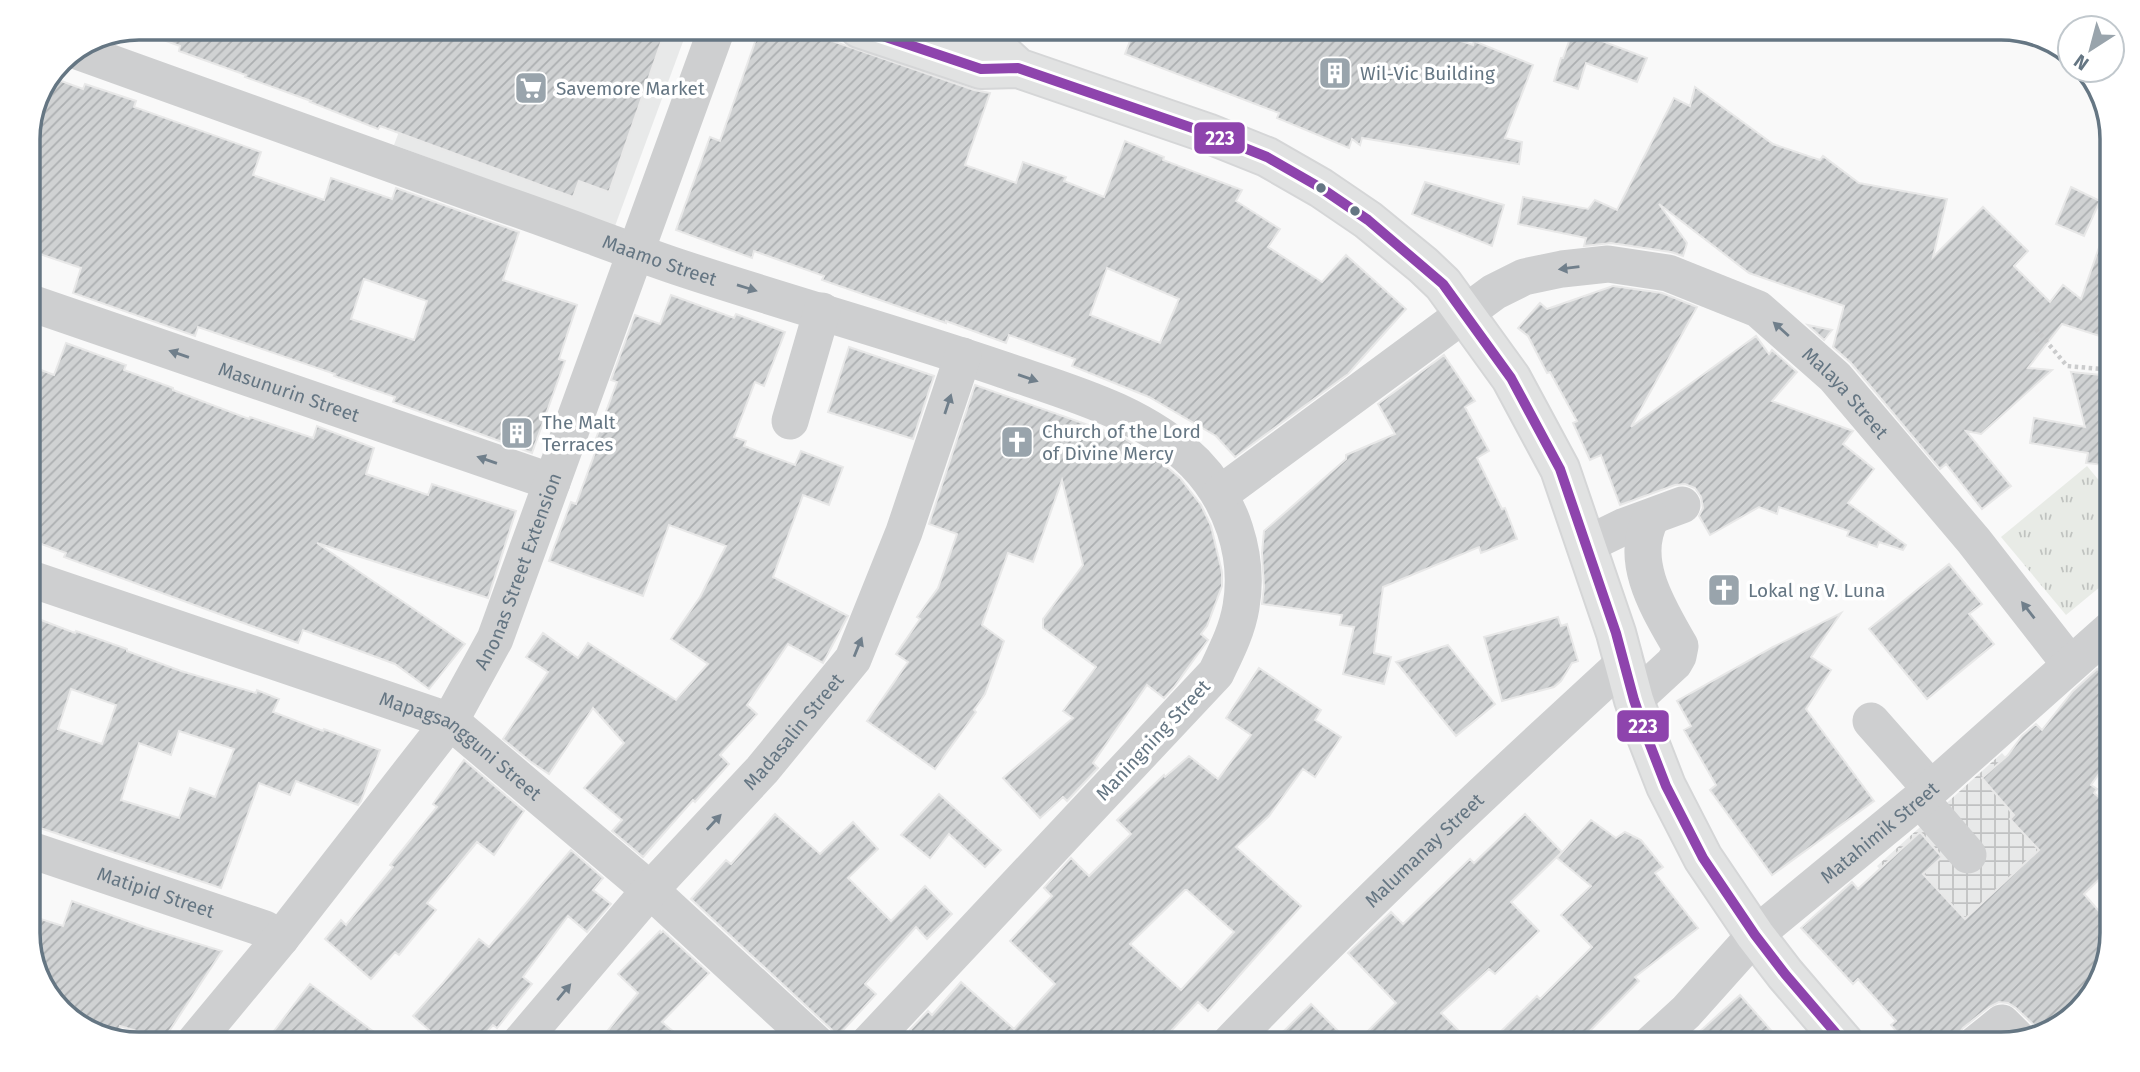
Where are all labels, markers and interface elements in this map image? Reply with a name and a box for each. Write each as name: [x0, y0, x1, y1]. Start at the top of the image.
north arrow: [2056, 14, 2126, 84]
text: N: [2069, 49, 2093, 75]
building icon: Wil-Vic Building: [1316, 54, 1354, 92]
place label: Wil-Vic Building: [1360, 62, 1495, 85]
supermarket icon: Savemore Market: [512, 69, 550, 107]
place label: Savemore Market: [556, 77, 705, 100]
line badge: 223: [1193, 121, 1246, 155]
text: 223: [1205, 127, 1235, 150]
unlabelled marker: [1314, 181, 1328, 195]
unlabelled marker: [1348, 204, 1362, 218]
street label: Maamo Street: [599, 229, 720, 290]
one-way arrow: [1558, 263, 1580, 274]
one-way arrow: [737, 284, 758, 294]
one-way arrow: [1772, 321, 1790, 337]
street label: Malaya Street: [1798, 342, 1894, 443]
one-way arrow: [169, 348, 190, 359]
street label: Masunurin Street: [216, 357, 363, 427]
one-way arrow: [1017, 373, 1038, 384]
one-way arrow: [943, 393, 954, 414]
place label: The Malt Terraces: [542, 411, 616, 456]
building icon: The Malt Terraces: [498, 414, 536, 452]
place label: Church of the Lord of Divine Mercy: [1042, 420, 1201, 465]
church icon: Church of the Lord of Divine Mercy: [998, 423, 1036, 461]
one-way arrow: [477, 454, 498, 465]
street label: Anonas Street Extension: [469, 470, 566, 673]
church icon: Lokal ng V. Luna: [1705, 571, 1743, 609]
place label: Lokal ng V. Luna: [1748, 579, 1885, 602]
one-way arrow: [2021, 601, 2036, 619]
one-way arrow: [853, 636, 864, 657]
street label: Madasalin Street: [738, 668, 848, 794]
street label: Maningning Street: [1091, 675, 1215, 805]
street label: Mapagsangguni Street: [377, 686, 546, 805]
line badge: 223: [1616, 709, 1670, 743]
text: 223: [1628, 715, 1658, 738]
street label: Matahimik Street: [1815, 777, 1943, 888]
street label: Malumanay Street: [1360, 788, 1488, 912]
one-way arrow: [706, 813, 722, 830]
street label: Matipid Street: [94, 862, 218, 923]
one-way arrow: [556, 983, 571, 1001]

